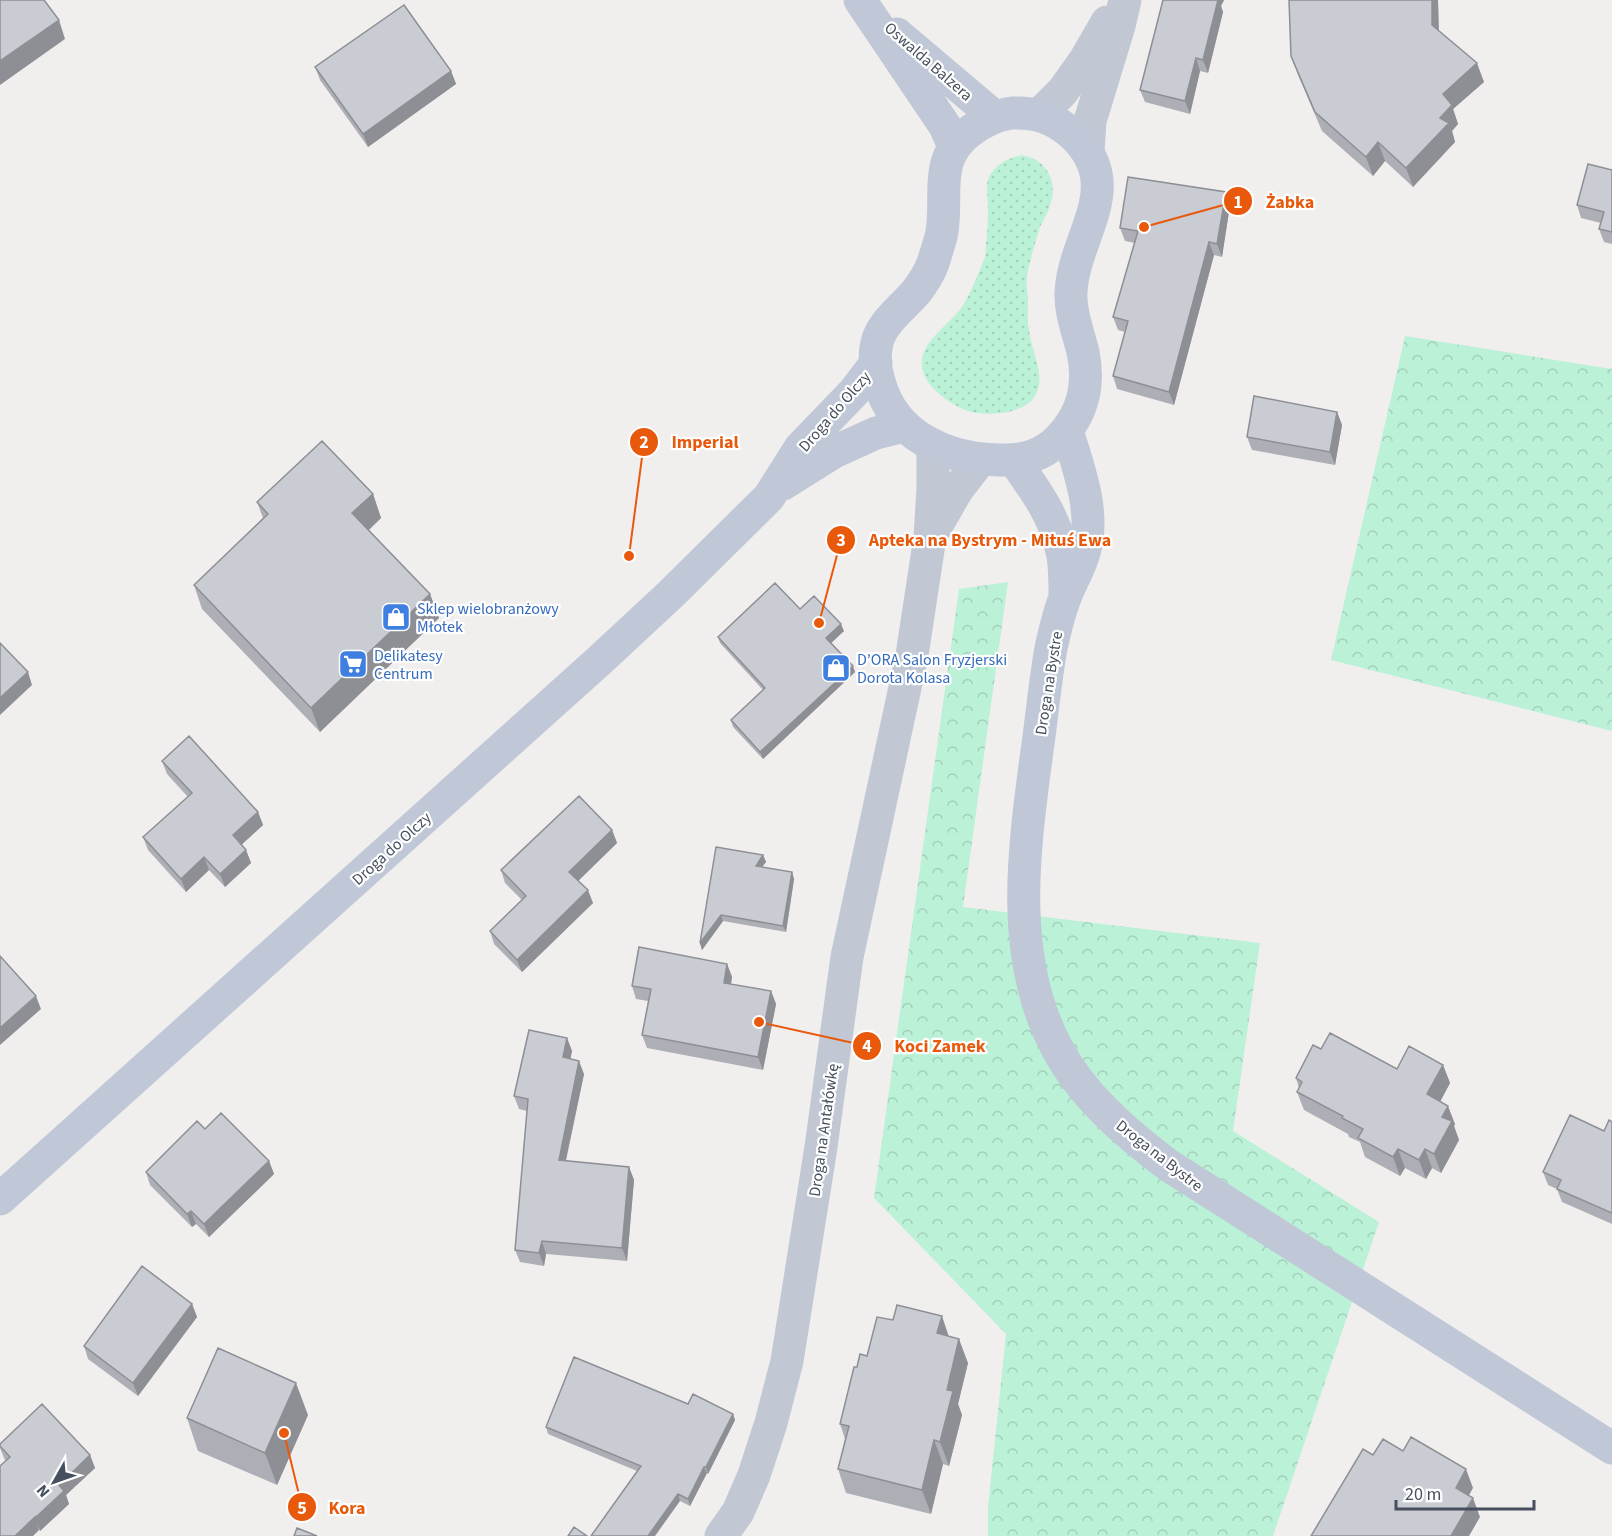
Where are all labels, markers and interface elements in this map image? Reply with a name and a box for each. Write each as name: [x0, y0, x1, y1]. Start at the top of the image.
street label: Oswalda Balzera: [879, 17, 977, 106]
callout: Żabka: [1223, 183, 1326, 219]
text: 1: [1233, 190, 1243, 215]
text: Żabka: [1266, 190, 1314, 215]
street label: Droga do Olczy: [794, 366, 876, 457]
callout: Imperial: [629, 424, 751, 460]
text: 2: [639, 430, 649, 455]
text: Imperial: [671, 430, 739, 455]
callout: Apteka na Bystrym - Mituś Ewa: [826, 522, 1123, 558]
text: 3: [836, 528, 846, 553]
text: Apteka na Bystrym - Mituś Ewa: [868, 528, 1111, 553]
place label: Sklep wielobranżowy Młotek: [417, 598, 559, 638]
shop icon: Sklep wielobranżowy Młotek: [380, 601, 412, 633]
street label: Droga na Bystre: [1030, 630, 1068, 737]
place label: Delikatesy Centrum: [374, 645, 443, 685]
supermarket icon: Delikatesy Centrum: [337, 648, 369, 680]
place label: D’ORA Salon Fryzjerski Dorota Kolasa: [857, 649, 1007, 689]
shop icon: D’ORA Salon Fryzjerski Dorota Kolasa: [820, 652, 852, 684]
street label: Droga do Olczy: [347, 807, 437, 890]
callout: Koci Zamek: [852, 1028, 997, 1064]
text: 4: [862, 1034, 872, 1059]
text: Koci Zamek: [894, 1034, 986, 1059]
street label: Droga na Antałówkę: [804, 1062, 844, 1198]
street label: Droga na Bystre: [1111, 1115, 1207, 1197]
north arrow: [24, 1452, 84, 1512]
scale bar: [1396, 1473, 1534, 1511]
text: N: [31, 1480, 55, 1502]
text: 20 m: [1405, 1482, 1441, 1507]
callout: Kora: [287, 1489, 377, 1525]
text: 5: [297, 1496, 307, 1521]
text: Kora: [329, 1496, 365, 1521]

